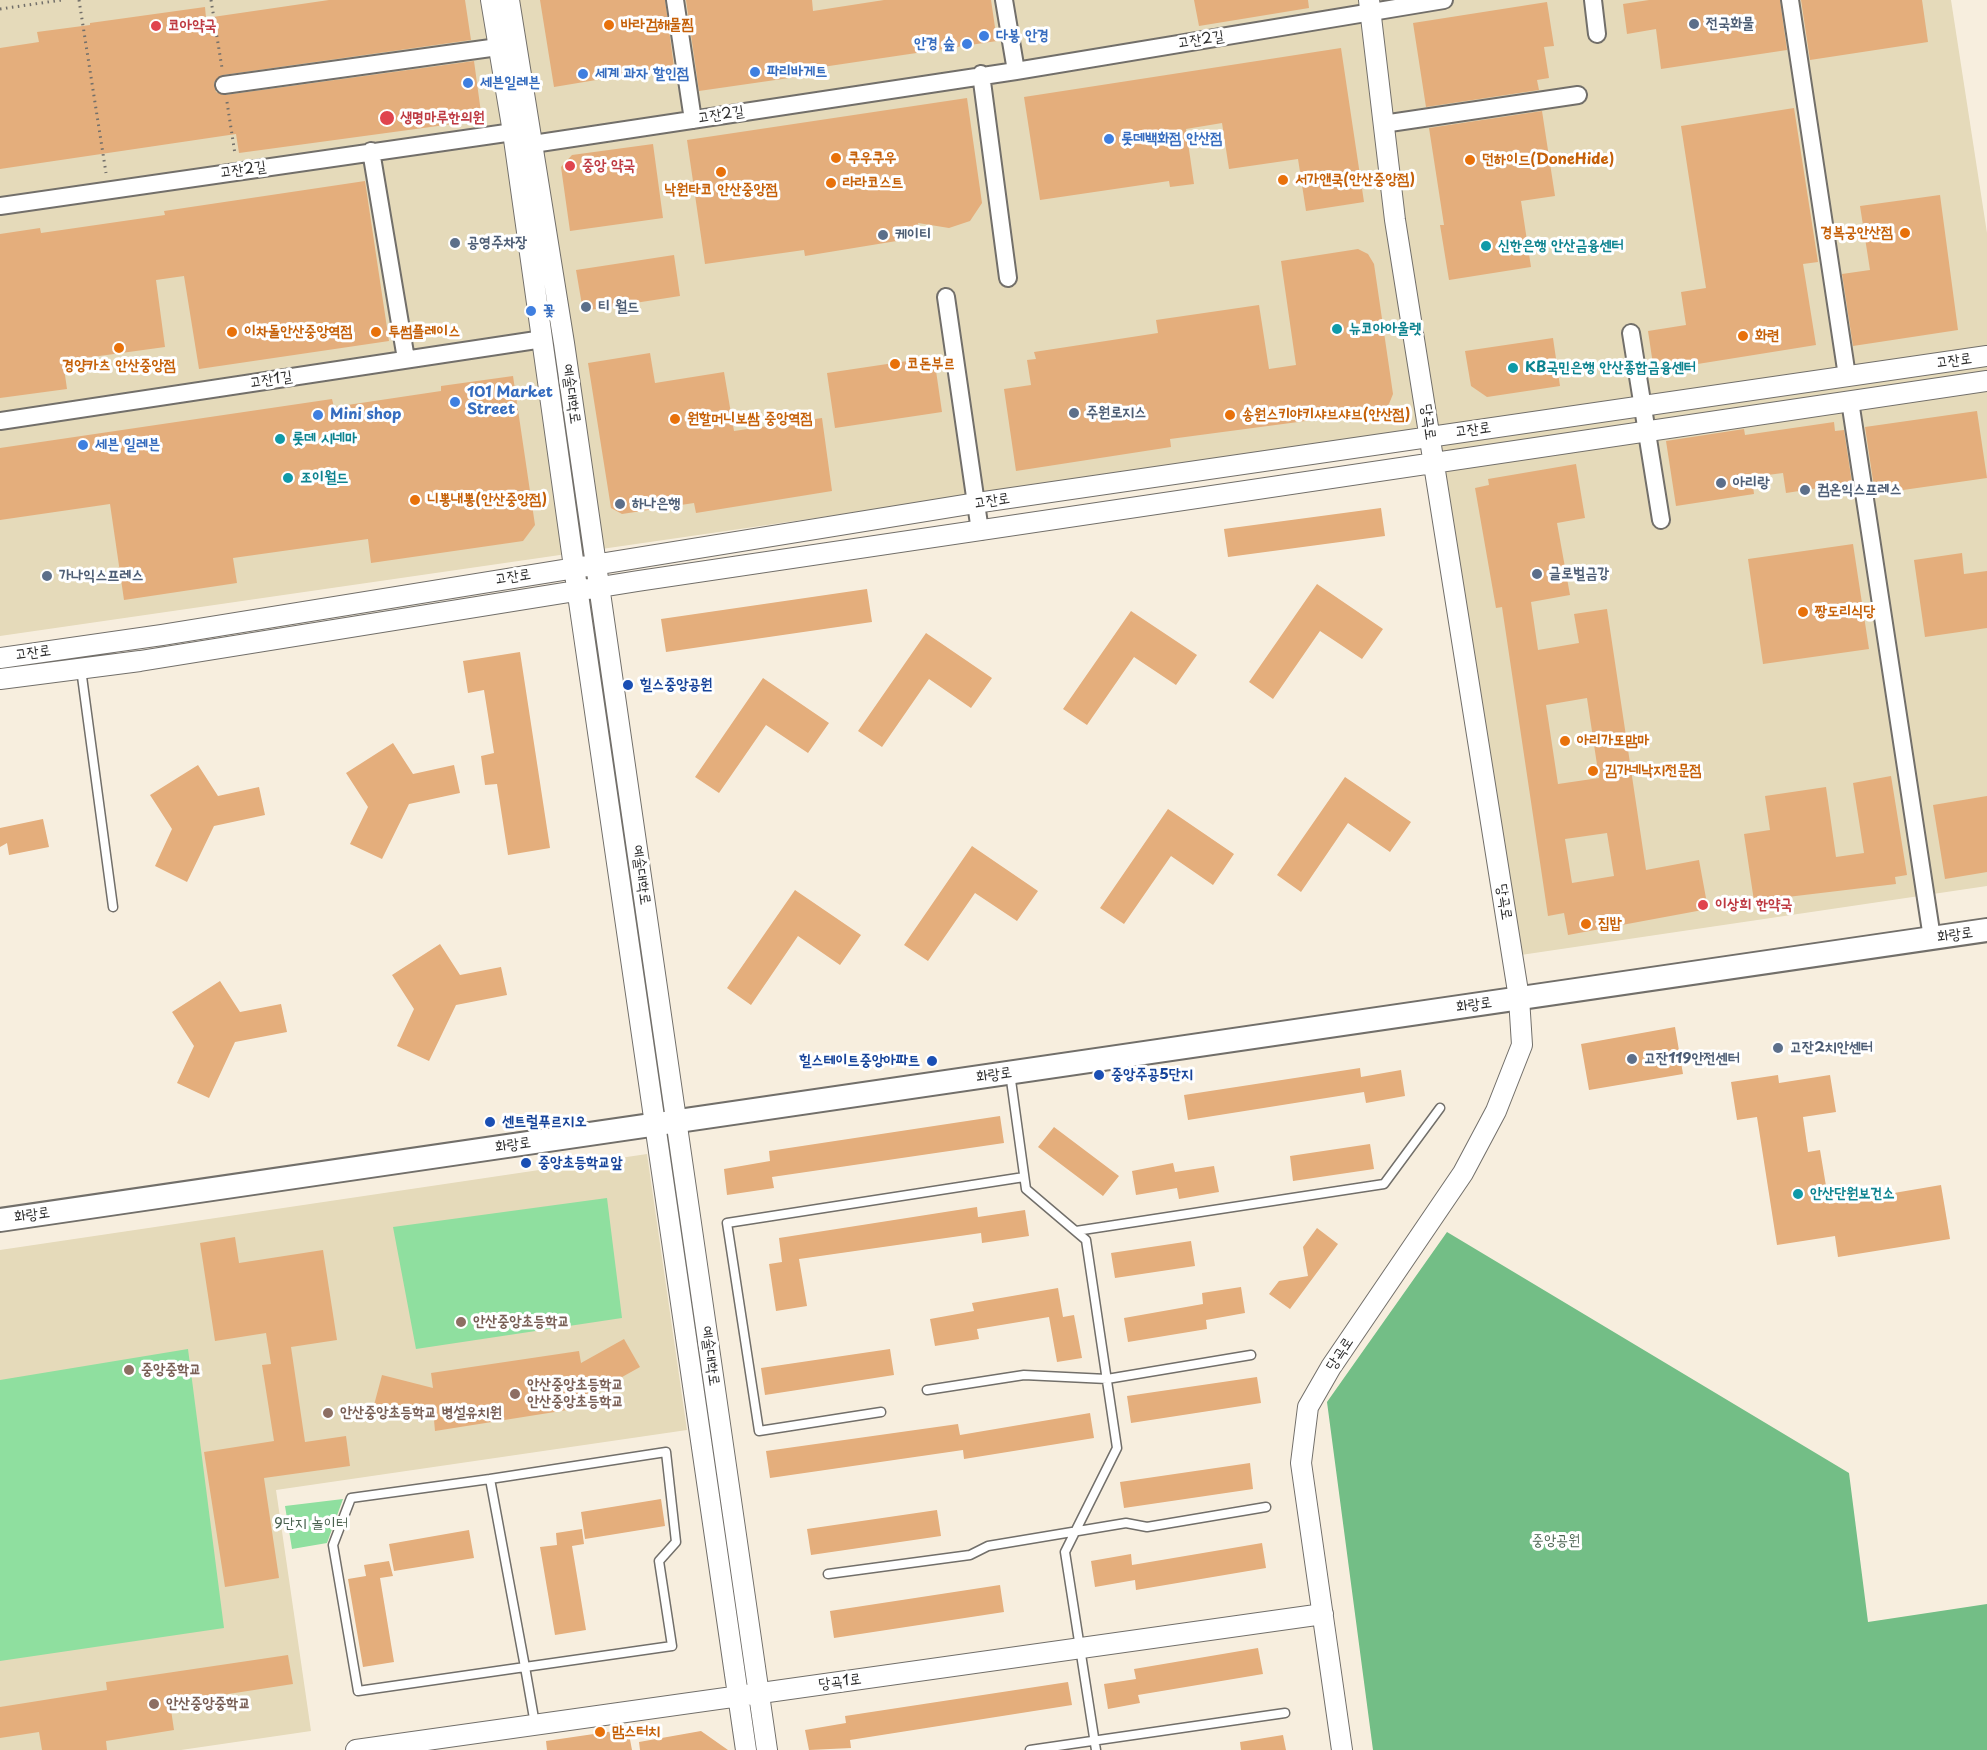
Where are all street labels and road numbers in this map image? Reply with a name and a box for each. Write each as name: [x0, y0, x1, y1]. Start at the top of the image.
street label: 고잔2길: [1176, 27, 1226, 53]
street label: 고잔2길: [696, 102, 746, 128]
street label: 고잔2길: [219, 158, 267, 182]
street label: 고잔로: [1935, 350, 1973, 372]
street label: 예술대학로: [558, 363, 584, 425]
street label: 고잔1길: [248, 368, 294, 392]
street label: 당곡로: [1417, 403, 1439, 441]
street label: 고잔로: [1454, 419, 1492, 441]
street label: 고잔로: [973, 489, 1011, 513]
street label: 고잔로: [494, 565, 532, 589]
street label: 고잔로: [14, 642, 52, 664]
street label: 예술대학로: [628, 844, 654, 906]
street label: 당곡로: [1492, 883, 1516, 921]
street label: 화랑로: [1936, 924, 1974, 946]
street label: 화랑로: [1455, 994, 1493, 1016]
street label: 화랑로: [975, 1064, 1013, 1086]
street label: 화랑로: [494, 1134, 532, 1156]
street label: 화랑로: [13, 1204, 51, 1226]
street label: 예술대학로: [697, 1325, 723, 1387]
street label: 당곡로: [1323, 1334, 1357, 1374]
street label: 당곡1로: [817, 1670, 863, 1694]

